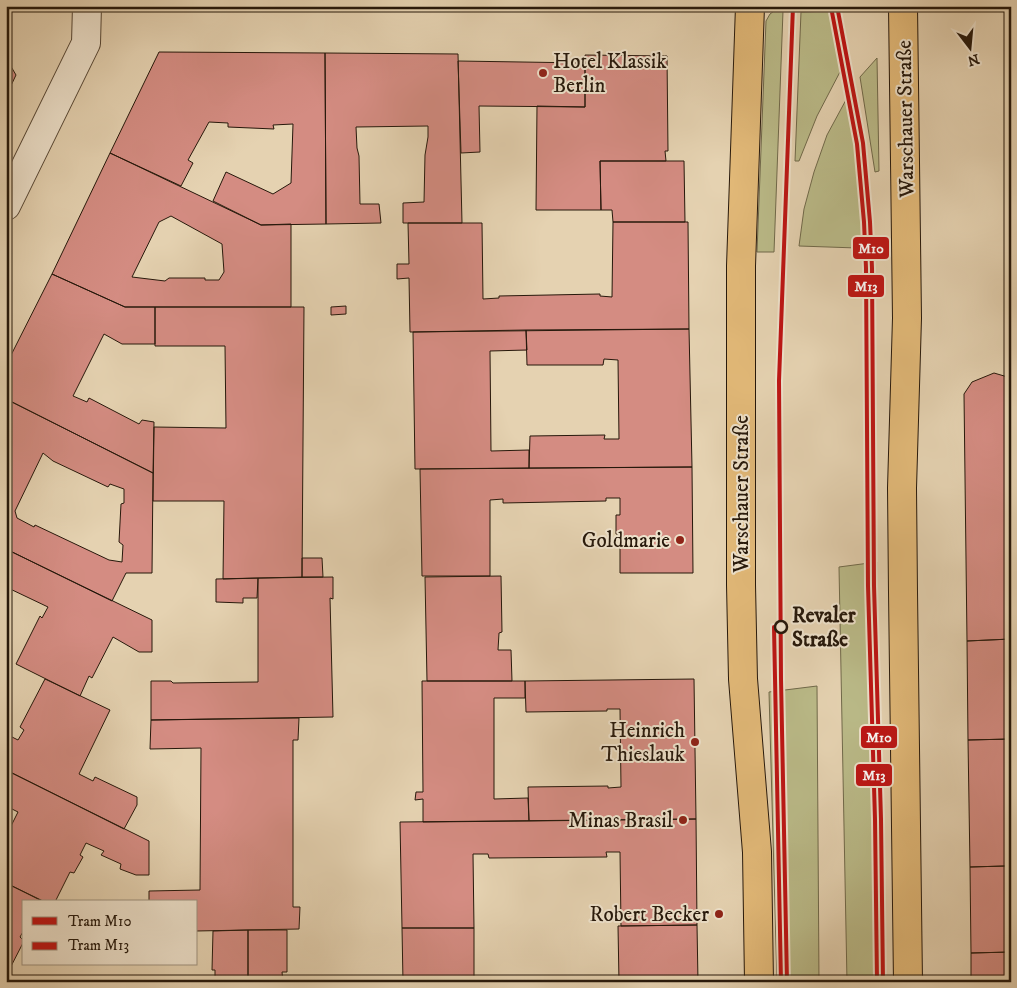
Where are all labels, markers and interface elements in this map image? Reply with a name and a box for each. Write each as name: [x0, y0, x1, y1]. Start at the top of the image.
north arrow: [944, 22, 994, 72]
street label: Warschauer Straße: [892, 40, 920, 199]
place label: Hotel Klassik Berlin: [553, 49, 667, 99]
text: N: [965, 49, 981, 70]
marker: Hotel Klassik Berlin: [537, 67, 549, 79]
line badge: M10: [852, 236, 890, 260]
text: M10: [858, 240, 884, 258]
line badge: M13: [847, 274, 885, 298]
text: M13: [854, 278, 878, 296]
street label: Warschauer Straße: [729, 415, 755, 574]
place label: Goldmarie: [582, 528, 670, 554]
marker: Goldmarie: [674, 534, 686, 546]
place label: Revaler Straße: [792, 603, 857, 653]
marker: Revaler Straße: [774, 620, 788, 634]
place label: Heinrich Thieslauk: [601, 718, 686, 768]
line badge: M10: [860, 725, 898, 749]
text: M10: [866, 729, 892, 747]
marker: Heinrich Thieslauk: [689, 736, 701, 748]
line badge: M13: [855, 763, 893, 787]
text: M13: [862, 767, 886, 785]
place label: Minas Brasil: [568, 808, 674, 834]
marker: Minas Brasil: [677, 814, 689, 826]
legend: [22, 900, 198, 966]
place label: Robert Becker: [590, 902, 709, 928]
marker: Robert Becker: [713, 908, 725, 920]
text: Tram M10: [68, 912, 132, 931]
text: Tram M13: [68, 936, 129, 955]

